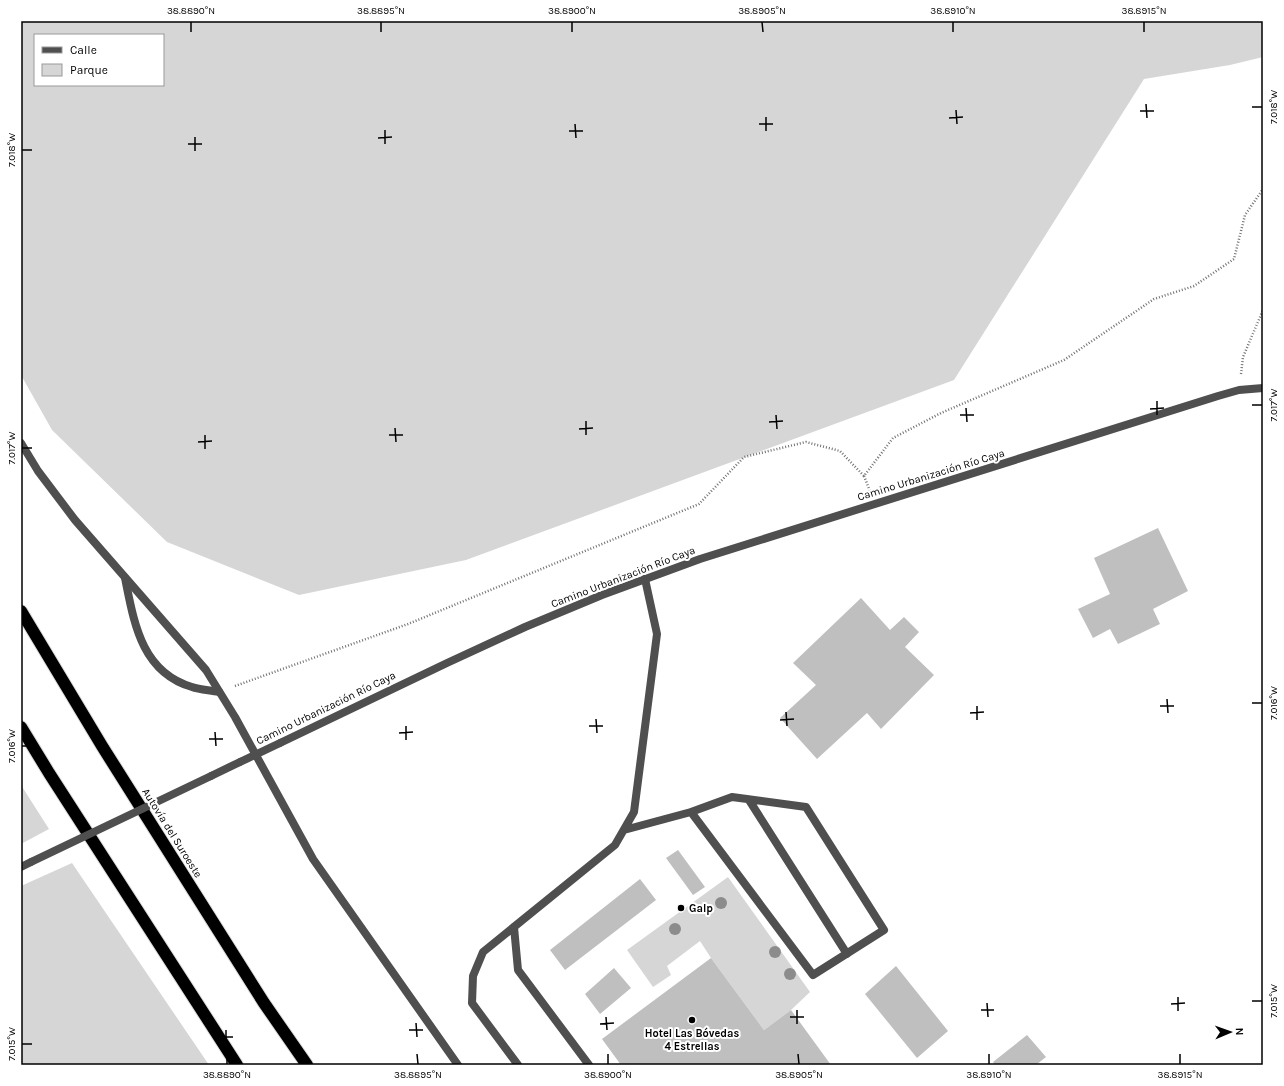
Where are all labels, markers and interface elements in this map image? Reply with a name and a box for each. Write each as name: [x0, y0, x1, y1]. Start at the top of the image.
text: 38.8890°N: [167, 5, 215, 17]
text: 38.8895°N: [357, 5, 405, 17]
text: 38.8900°N: [548, 5, 596, 17]
text: 38.8905°N: [738, 5, 786, 17]
text: 38.8910°N: [930, 5, 976, 17]
text: 38.8915°N: [1122, 5, 1166, 17]
legend: [34, 34, 164, 86]
text: Calle: [70, 43, 97, 57]
text: Parque: [70, 63, 108, 77]
text: 7.018°W: [1268, 90, 1280, 124]
text: 7.018°W: [6, 133, 18, 167]
text: 7.017°W: [1268, 389, 1280, 421]
text: 7.017°W: [6, 432, 18, 464]
street label: Camino Urbanización Río Caya: [856, 446, 1006, 504]
street label: Camino Urbanización Río Caya: [549, 543, 697, 611]
street label: Camino Urbanización Río Caya: [254, 669, 398, 747]
text: 7.016°W: [1268, 686, 1280, 720]
text: 7.016°W: [6, 729, 18, 763]
street label: Autovía del Suroeste: [139, 786, 205, 880]
place label: Galp: [689, 902, 713, 915]
marker: Galp: [676, 903, 686, 913]
text: 7.015°W: [1268, 984, 1280, 1018]
north arrow: [1210, 1012, 1250, 1052]
marker: Hotel Las Bóvedas 4 Estrellas: [687, 1015, 697, 1025]
text: 7.015°W: [6, 1027, 18, 1061]
place label: Hotel Las Bóvedas 4 Estrellas: [645, 1027, 740, 1053]
text: N: [1233, 1027, 1246, 1036]
text: 38.8890°N: [203, 1069, 251, 1081]
text: 38.8895°N: [394, 1069, 442, 1081]
text: 38.8900°N: [584, 1069, 632, 1081]
text: 38.8905°N: [775, 1069, 823, 1081]
text: 38.8910°N: [966, 1069, 1012, 1081]
text: 38.8915°N: [1158, 1069, 1202, 1081]

